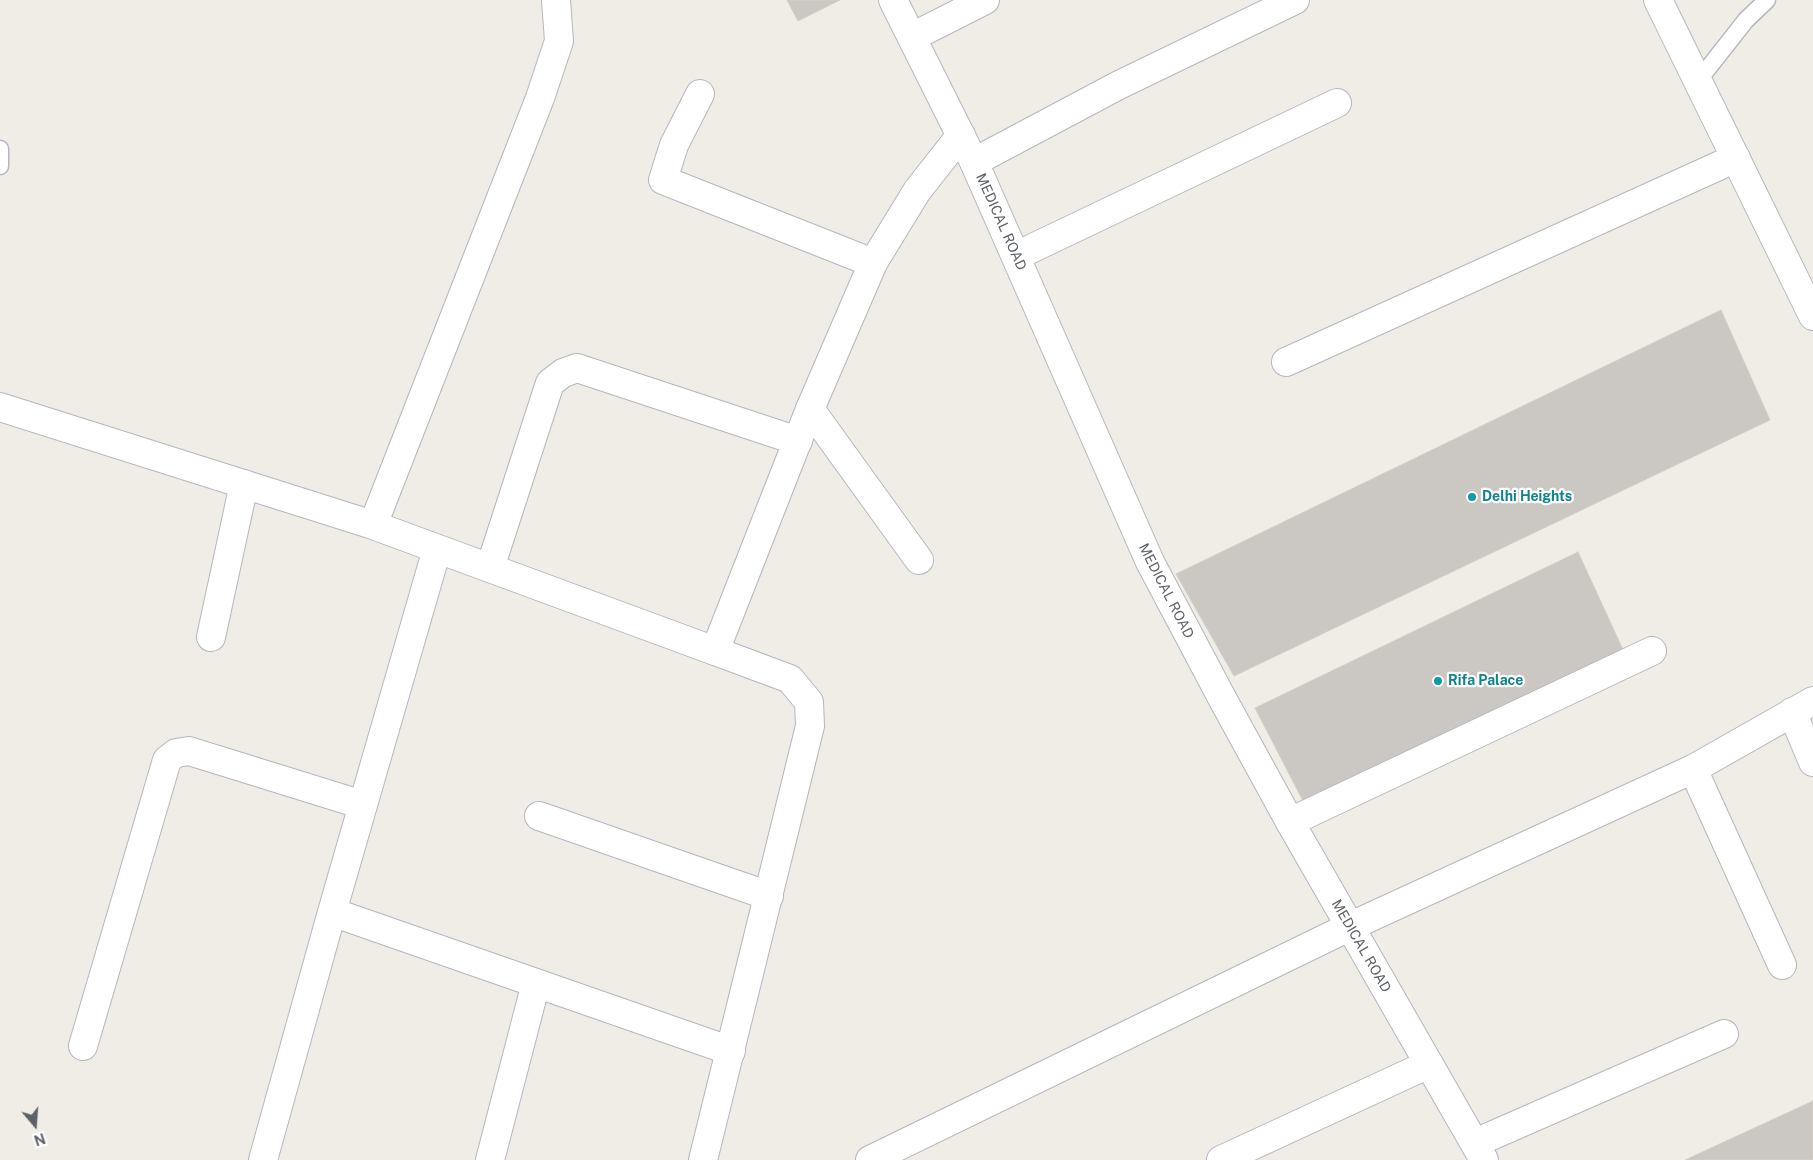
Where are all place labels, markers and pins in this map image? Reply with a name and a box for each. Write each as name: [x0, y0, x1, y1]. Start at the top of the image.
place label: Delhi Heights: [1482, 489, 1572, 505]
marker: Delhi Heights: [1466, 491, 1478, 503]
place label: Rifa Palace: [1448, 673, 1523, 689]
marker: Rifa Palace: [1432, 675, 1444, 687]

